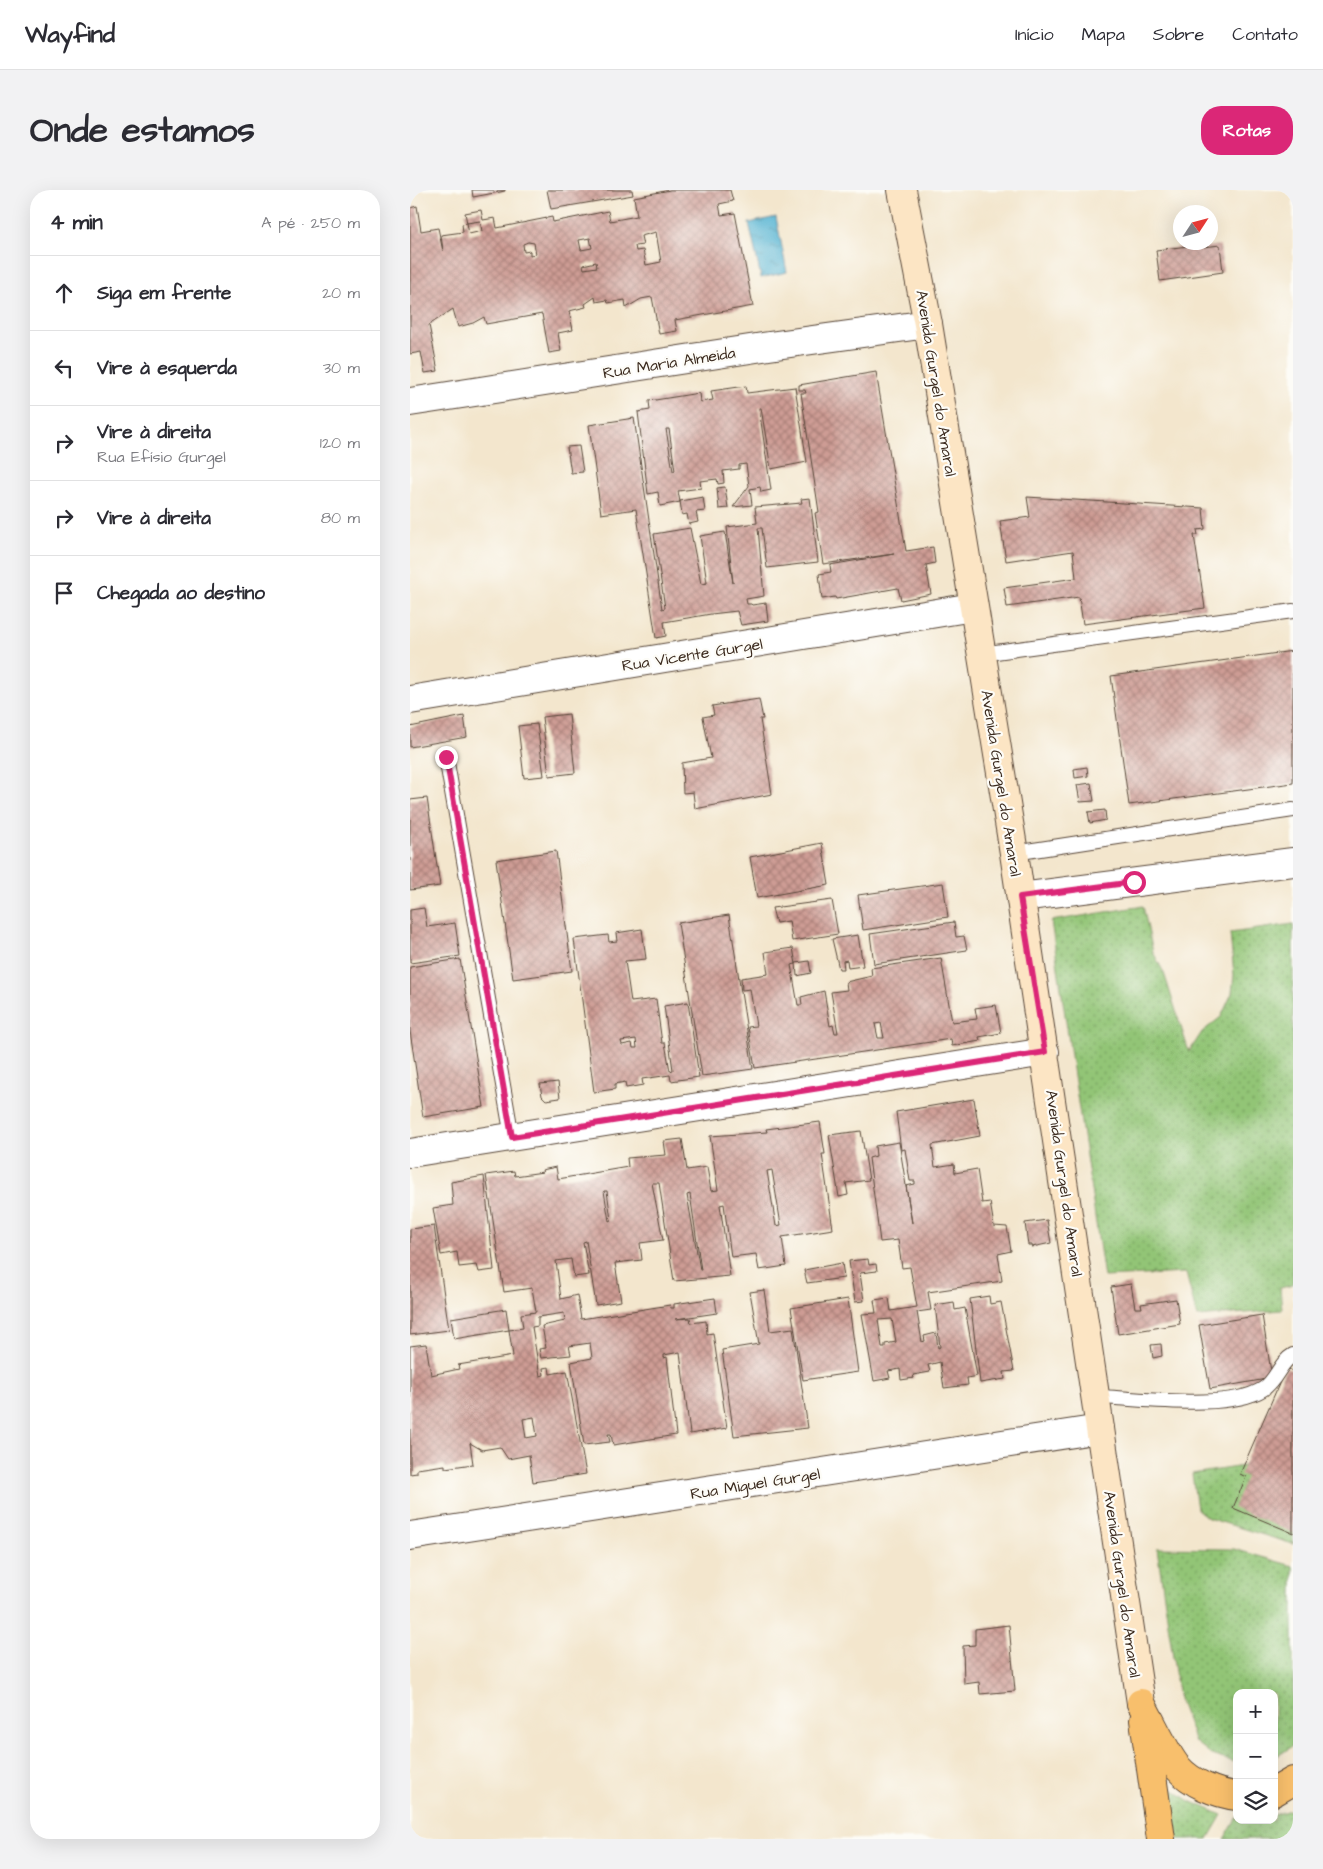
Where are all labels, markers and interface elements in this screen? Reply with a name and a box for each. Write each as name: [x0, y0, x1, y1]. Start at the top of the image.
text: Wayfind: [25, 18, 115, 52]
text: Início: [1015, 22, 1054, 47]
text: Mapa: [1082, 22, 1125, 47]
text: Sobre: [1153, 22, 1204, 47]
text: Contato: [1232, 22, 1298, 47]
text: Onde estamos: [30, 106, 255, 155]
button: Rotas: [1201, 106, 1293, 155]
north arrow: [1173, 205, 1218, 250]
text: 4 min: [50, 208, 103, 237]
text: A pé · 250 m: [261, 212, 360, 234]
icon: ahead: [50, 279, 78, 307]
text: Siga em frente: [97, 280, 231, 307]
text: 20 m: [322, 282, 360, 304]
street label: Avenida Gurgel do Amaral: [909, 289, 962, 478]
street label: Rua Maria Almeida: [601, 342, 737, 384]
icon: left: [50, 354, 78, 382]
text: Vire à esquerda: [97, 355, 237, 382]
text: 30 m: [323, 357, 360, 379]
text: Vire à direita: [97, 419, 211, 446]
icon: right: [50, 429, 78, 457]
text: 120 m: [320, 432, 360, 454]
text: Rua Efísio Gurgel: [97, 446, 226, 468]
icon: right: [50, 504, 78, 532]
text: Vire à direita: [97, 505, 211, 532]
text: 80 m: [321, 507, 360, 529]
icon: arrive: [50, 579, 78, 607]
text: Chegada ao destino: [97, 580, 265, 607]
street label: Rua Vicente Gurgel: [620, 633, 764, 678]
street label: Avenida Gurgel do Amaral: [974, 689, 1027, 878]
route end: [435, 746, 458, 769]
route start: [1123, 871, 1146, 894]
street label: Avenida Gurgel do Amaral: [1039, 1088, 1088, 1278]
street label: Rua Miguel Gurgel: [689, 1463, 822, 1506]
street label: Avenida Gurgel do Amaral: [1097, 1489, 1146, 1679]
map controls: [1233, 1689, 1278, 1824]
button: +: [1233, 1689, 1278, 1734]
button: −: [1233, 1734, 1278, 1779]
button: layers: [1233, 1779, 1278, 1824]

